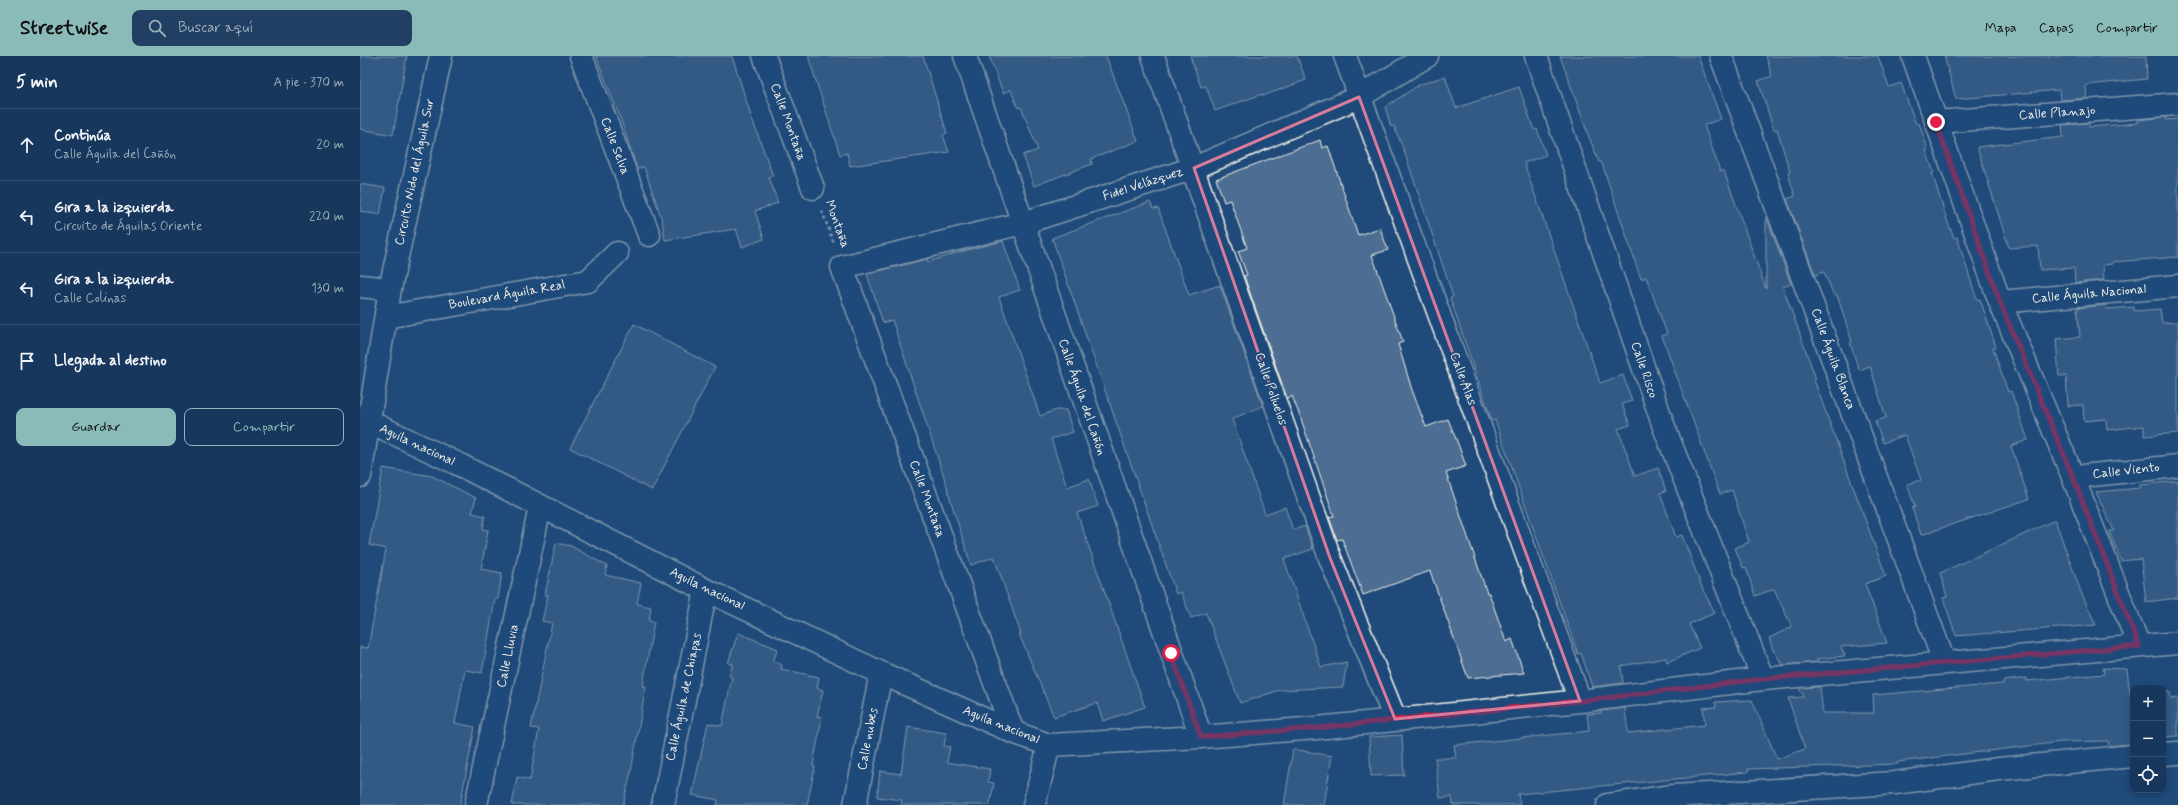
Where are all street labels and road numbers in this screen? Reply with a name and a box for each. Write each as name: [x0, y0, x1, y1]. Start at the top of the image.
street label: Calle Montaña: [766, 81, 810, 163]
street label: Circuito Nido del Águila Sur: [390, 96, 439, 247]
street label: Calle Planajo: [2018, 102, 2096, 124]
street label: Calle Selva: [596, 115, 634, 177]
street label: Fidel Velázquez: [1101, 163, 1186, 205]
street label: Montaña: [820, 198, 854, 251]
street label: Boulevard Águila Real: [447, 275, 567, 314]
street label: Calle Águila Nacional: [2031, 280, 2147, 307]
street label: Calle Águila Blanca: [1807, 306, 1860, 412]
street label: Calle Águila del Cañón: [1054, 336, 1111, 457]
street label: Calle Risco: [1626, 340, 1662, 401]
street label: Calle Polluelos: [1251, 350, 1291, 428]
street label: Calle Alas: [1445, 350, 1481, 408]
street label: Aguila nacional: [377, 420, 458, 470]
street label: Calle Montaña: [905, 458, 949, 540]
street label: Calle Viento: [2092, 459, 2160, 483]
street label: Aguila nacional: [667, 564, 748, 615]
street label: Calle Lluvia: [493, 623, 523, 689]
street label: Calle Águila de Chiapas: [661, 631, 706, 763]
street label: Aguila nacional: [960, 702, 1042, 748]
street label: Calle nubes: [854, 706, 882, 772]

